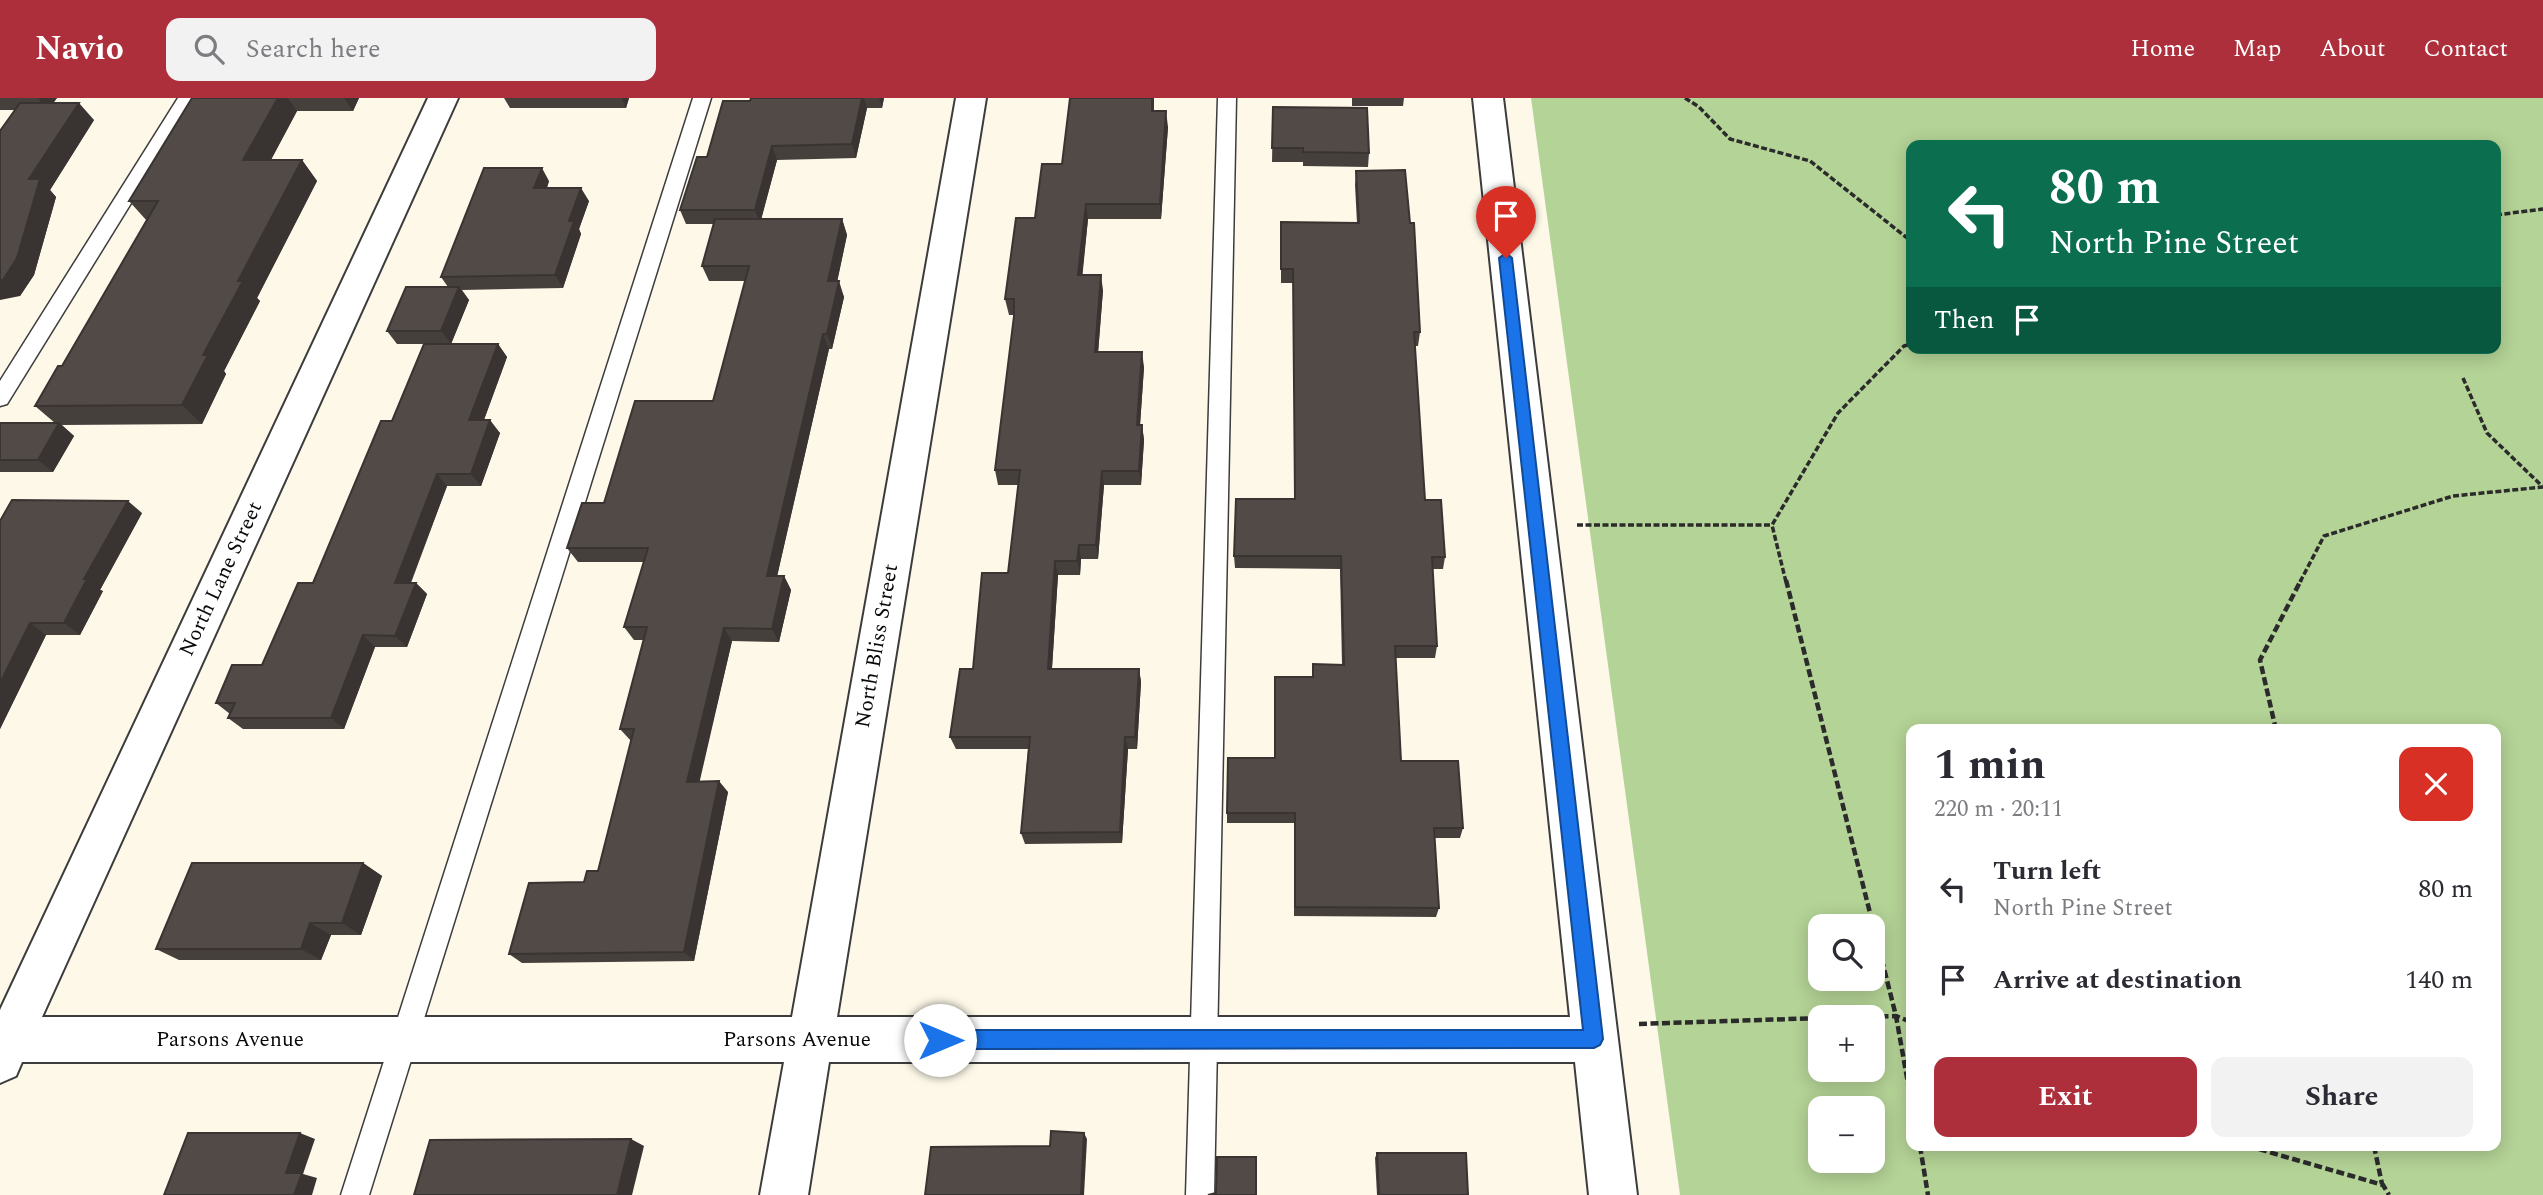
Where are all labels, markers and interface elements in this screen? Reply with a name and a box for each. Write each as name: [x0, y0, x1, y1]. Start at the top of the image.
search box: [166, 18, 656, 81]
text: Navio: [35, 24, 124, 74]
text: Search here: [246, 29, 381, 69]
icon: search: [190, 30, 228, 68]
text: Home: [2130, 31, 2195, 67]
text: Map: [2233, 31, 2281, 67]
text: About: [2319, 31, 2385, 67]
text: Contact: [2423, 31, 2508, 67]
text: 80 m: [2049, 151, 2160, 226]
icon: left: [1934, 168, 2025, 259]
pin: [1476, 186, 1536, 258]
icon: arrive: [1487, 197, 1525, 235]
text: North Pine Street: [2049, 219, 2299, 268]
text: Then: [1934, 300, 1994, 340]
icon: arrive: [2008, 301, 2046, 339]
street label: North Lane Street: [171, 496, 271, 662]
street label: North Bliss Street: [847, 561, 907, 731]
text: 1 min: [1934, 734, 2046, 797]
button: close: [2399, 747, 2473, 821]
text: 220 m · 20:11: [1934, 792, 2063, 827]
text: Turn left: [1993, 851, 2101, 891]
text: 80 m: [2418, 869, 2473, 909]
icon: left: [1934, 870, 1972, 908]
text: North Pine Street: [1993, 891, 2173, 926]
map controls: [1808, 914, 1885, 1173]
button: search: [1808, 914, 1885, 991]
text: Arrive at destination: [1993, 960, 2242, 1000]
text: 140 m: [2405, 960, 2473, 1000]
icon: arrive: [1934, 961, 1972, 999]
position arrow: [903, 1003, 977, 1077]
button: +: [1808, 1005, 1885, 1082]
street label: Parsons Avenue: [156, 1024, 304, 1056]
street label: Parsons Avenue: [723, 1024, 871, 1056]
button: Exit: [1934, 1057, 2197, 1137]
button: Share: [2211, 1057, 2473, 1137]
button: −: [1808, 1096, 1885, 1173]

